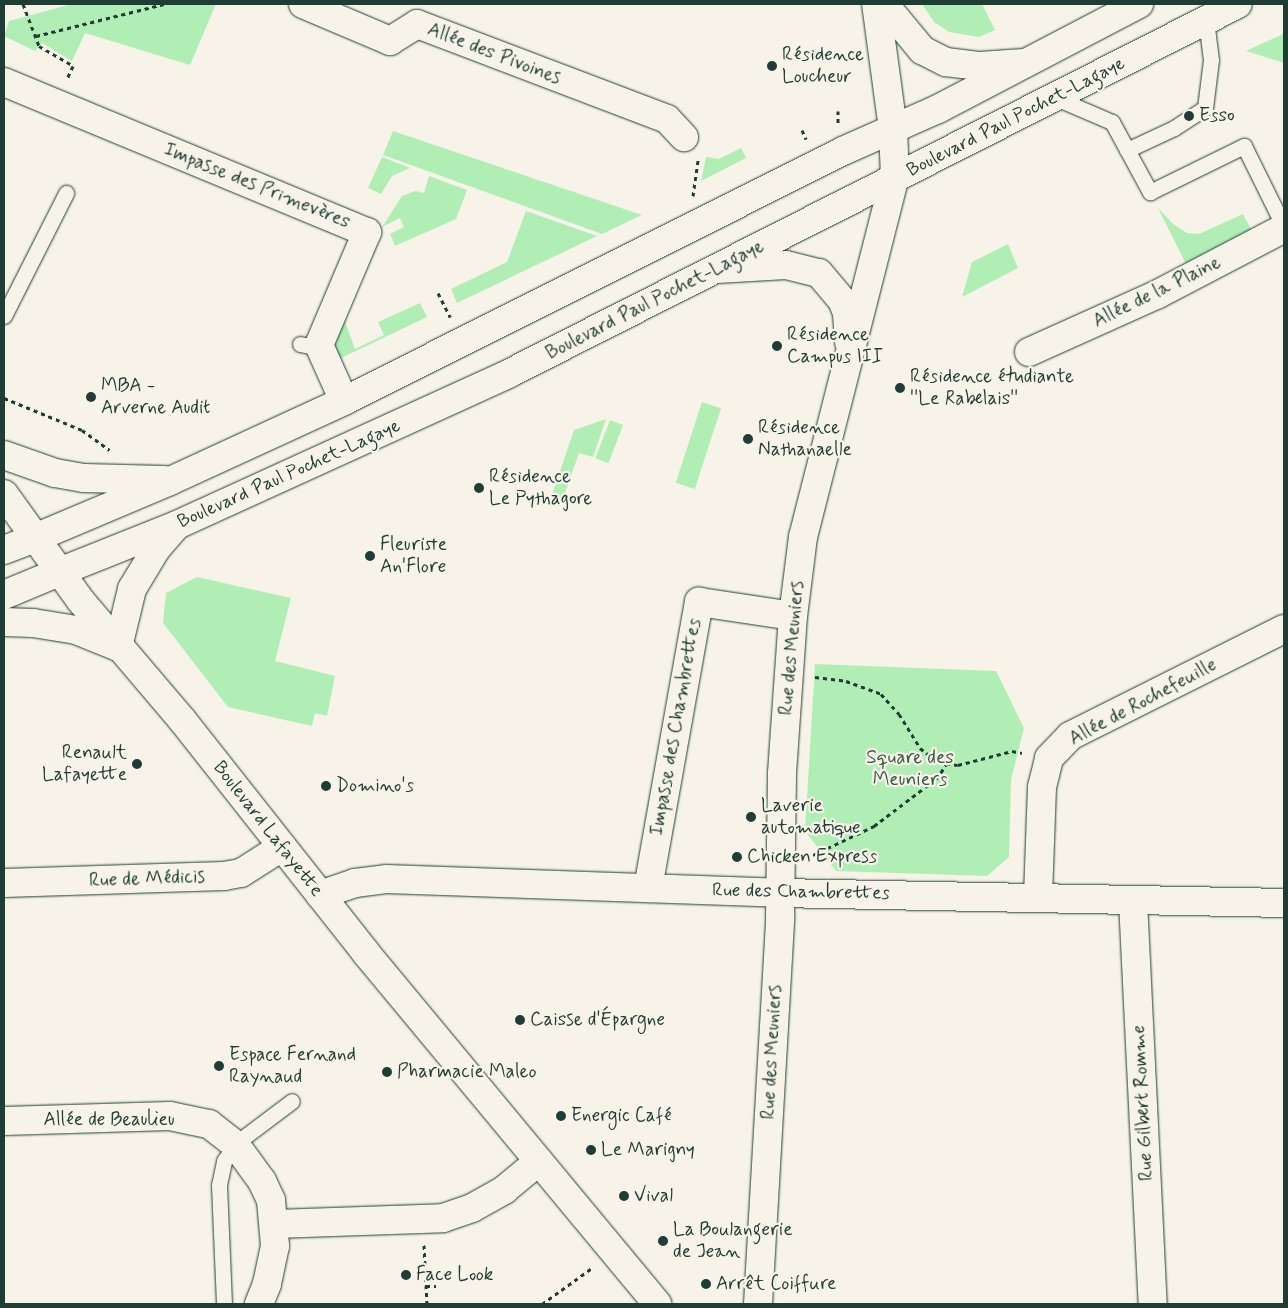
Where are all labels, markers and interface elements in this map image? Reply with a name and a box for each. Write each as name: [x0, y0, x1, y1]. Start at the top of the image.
street label: Allée des Pivoines: [422, 17, 566, 91]
place label: Résidence Loucheur: [782, 44, 864, 88]
street label: Boulevard Paul Pochet-Lagaye: [904, 53, 1128, 181]
marker: Résidence Loucheur: [766, 60, 778, 72]
place label: Esso: [1199, 105, 1235, 127]
marker: Esso: [1183, 110, 1195, 122]
street label: Impasse des Primevères: [161, 138, 353, 234]
street label: Boulevard Paul Pochet-Lagaye: [543, 236, 767, 364]
street label: Allée de la Plaine: [1088, 251, 1226, 333]
place label: Résidence Campus III: [787, 324, 883, 368]
marker: Résidence Campus III: [771, 340, 783, 352]
place label: Résidence étudiante ''Le Rabelais'': [910, 366, 1074, 410]
place label: MBA - Arverne Audit: [101, 375, 210, 419]
marker: Résidence étudiante ''Le Rabelais'': [894, 382, 906, 394]
marker: MBA - Arverne Audit: [85, 391, 97, 403]
street label: Boulevard Paul Pochet-Lagaye: [175, 415, 403, 533]
place label: Résidence Nathanaelle: [758, 417, 852, 461]
marker: Résidence Nathanaelle: [742, 433, 754, 445]
place label: Résidence Le Pythagore: [489, 466, 594, 510]
marker: Résidence Le Pythagore: [473, 482, 485, 494]
place label: Fleuriste An'Flore: [380, 534, 447, 578]
marker: Fleuriste An'Flore: [364, 550, 376, 562]
street label: Rue des Meuniers: [775, 577, 809, 719]
street label: Impasse des Chambrettes: [646, 617, 706, 837]
street label: Allée de Rochefeuille: [1064, 653, 1222, 751]
place label: Renault Lafayette: [42, 742, 127, 786]
park label: Square des Meuniers: [866, 747, 954, 791]
street label: Boulevard Lafayette: [208, 757, 328, 901]
marker: Renault Lafayette: [131, 758, 143, 770]
place label: Domino's: [336, 775, 414, 797]
marker: Domino's: [320, 780, 332, 792]
place label: Laverie automatique: [761, 795, 861, 839]
marker: Laverie automatique: [745, 811, 757, 823]
place label: Chicken Express: [747, 846, 881, 868]
marker: Chicken Express: [731, 851, 743, 863]
street label: Rue de Médicis: [89, 866, 205, 892]
street label: Rue des Chambrettes: [710, 879, 892, 905]
street label: Rue des Meuniers: [757, 982, 787, 1122]
place label: Caisse d'Épargne: [530, 1009, 665, 1031]
marker: Caisse d'Épargne: [514, 1014, 526, 1026]
street label: Rue Gilbert Romme: [1127, 1023, 1159, 1183]
place label: Espace Fernand Raynaud: [229, 1044, 356, 1088]
marker: Espace Fernand Raynaud: [213, 1060, 225, 1072]
place label: Pharmacie Maleo: [397, 1061, 536, 1083]
marker: Pharmacie Maleo: [381, 1066, 393, 1078]
place label: Energic Café: [571, 1105, 675, 1127]
street label: Allée de Beaulieu: [41, 1109, 177, 1131]
marker: Energic Café: [555, 1110, 567, 1122]
place label: Le Marigny: [601, 1139, 695, 1161]
marker: Le Marigny: [585, 1144, 597, 1156]
place label: Vival: [634, 1185, 673, 1207]
marker: Vival: [618, 1190, 630, 1202]
place label: La Boulangerie de Jean: [673, 1219, 796, 1263]
marker: La Boulangerie de Jean: [657, 1235, 669, 1247]
place label: Face Look: [416, 1264, 495, 1286]
marker: Face Look: [400, 1269, 412, 1281]
place label: Arrêt Coiffure: [716, 1273, 840, 1295]
marker: Arrêt Coiffure: [700, 1278, 712, 1290]

